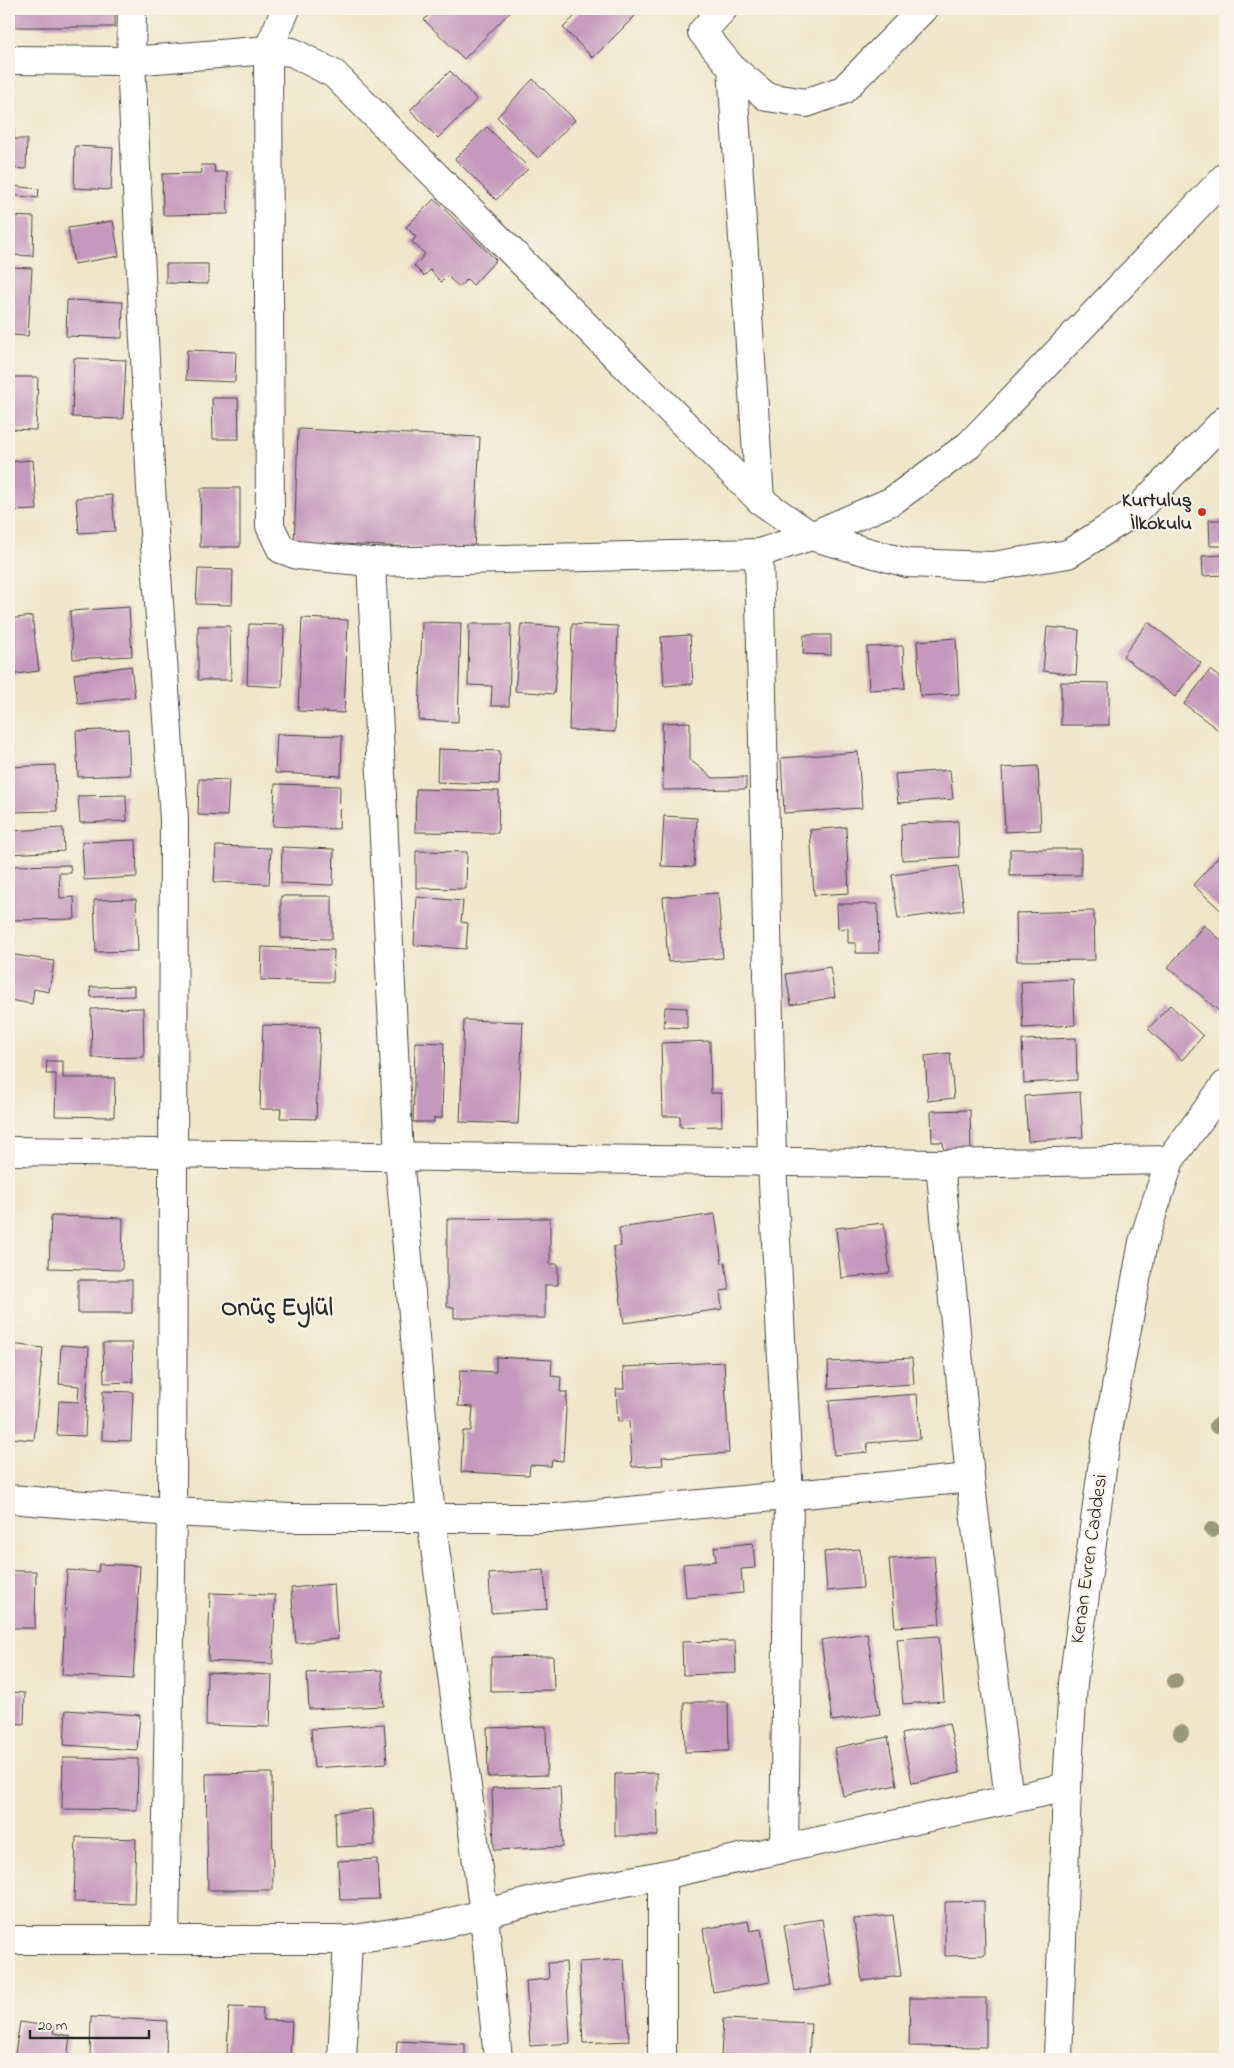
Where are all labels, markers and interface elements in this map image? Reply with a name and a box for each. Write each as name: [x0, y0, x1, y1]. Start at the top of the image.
place label: Kurtuluş İlkokulu: [1122, 487, 1192, 539]
marker: Kurtuluş İlkokulu: [1196, 506, 1208, 518]
district label: Onüç Eylül: [221, 1291, 333, 1328]
street label: Kenan Evren Caddesi: [1064, 1472, 1116, 1646]
scale bar: [30, 2008, 149, 2040]
text: 20 m: [38, 2015, 68, 2037]

